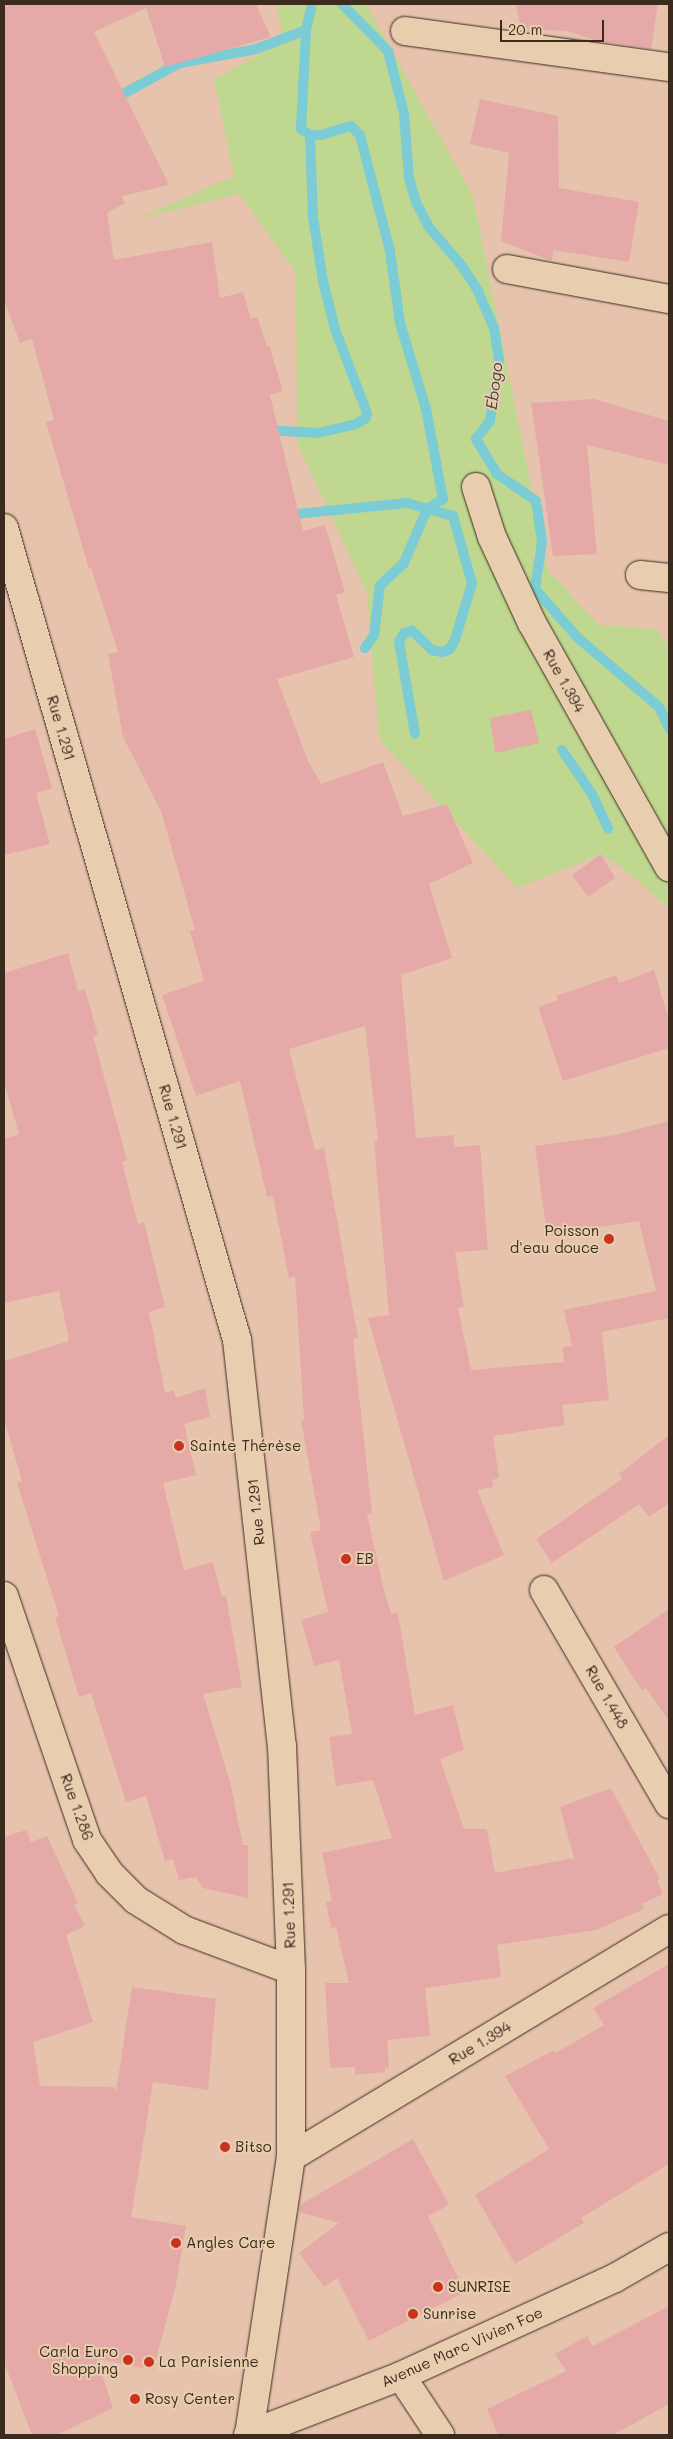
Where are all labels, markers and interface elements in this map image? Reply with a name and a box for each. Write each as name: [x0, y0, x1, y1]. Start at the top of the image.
scale bar: [503, 10, 607, 42]
text: 20 m: [508, 19, 542, 39]
water label: Ebogo: [482, 361, 506, 411]
street label: Rue 1.394: [539, 646, 589, 716]
street label: Rue 1.291: [43, 693, 79, 763]
street label: Rue 1.291: [155, 1082, 191, 1152]
place label: Poisson d'eau douce: [510, 1221, 599, 1256]
marker: Poisson d'eau douce: [603, 1233, 615, 1245]
place label: Sainte Thérèse: [190, 1437, 301, 1455]
marker: Sainte Thérèse: [172, 1439, 186, 1453]
street label: Rue 1.291: [244, 1478, 268, 1546]
place label: EB: [356, 1550, 374, 1568]
marker: EB: [340, 1553, 352, 1565]
street label: Rue 1.448: [582, 1662, 632, 1732]
street label: Rue 1.286: [57, 1771, 97, 1843]
street label: Rue 1.291: [279, 1881, 299, 1949]
street label: Rue 1.394: [446, 2017, 514, 2069]
place label: Bitso: [235, 2138, 272, 2156]
marker: Bitso: [219, 2141, 231, 2153]
place label: Angles Care: [186, 2234, 275, 2252]
marker: Angles Care: [170, 2237, 182, 2249]
place label: SUNRISE: [448, 2278, 511, 2296]
marker: SUNRISE: [432, 2281, 444, 2293]
street label: Avenue Marc Vivien Foe: [378, 2303, 546, 2391]
place label: Sunrise: [423, 2305, 477, 2323]
marker: Sunrise: [407, 2308, 419, 2320]
place label: Carla Euro Shopping: [39, 2342, 118, 2377]
place label: La Parisienne: [159, 2353, 259, 2371]
marker: Carla Euro Shopping: [122, 2354, 134, 2366]
marker: La Parisienne: [143, 2356, 155, 2368]
place label: Rosy Center: [145, 2390, 235, 2408]
marker: Rosy Center: [129, 2393, 141, 2405]

